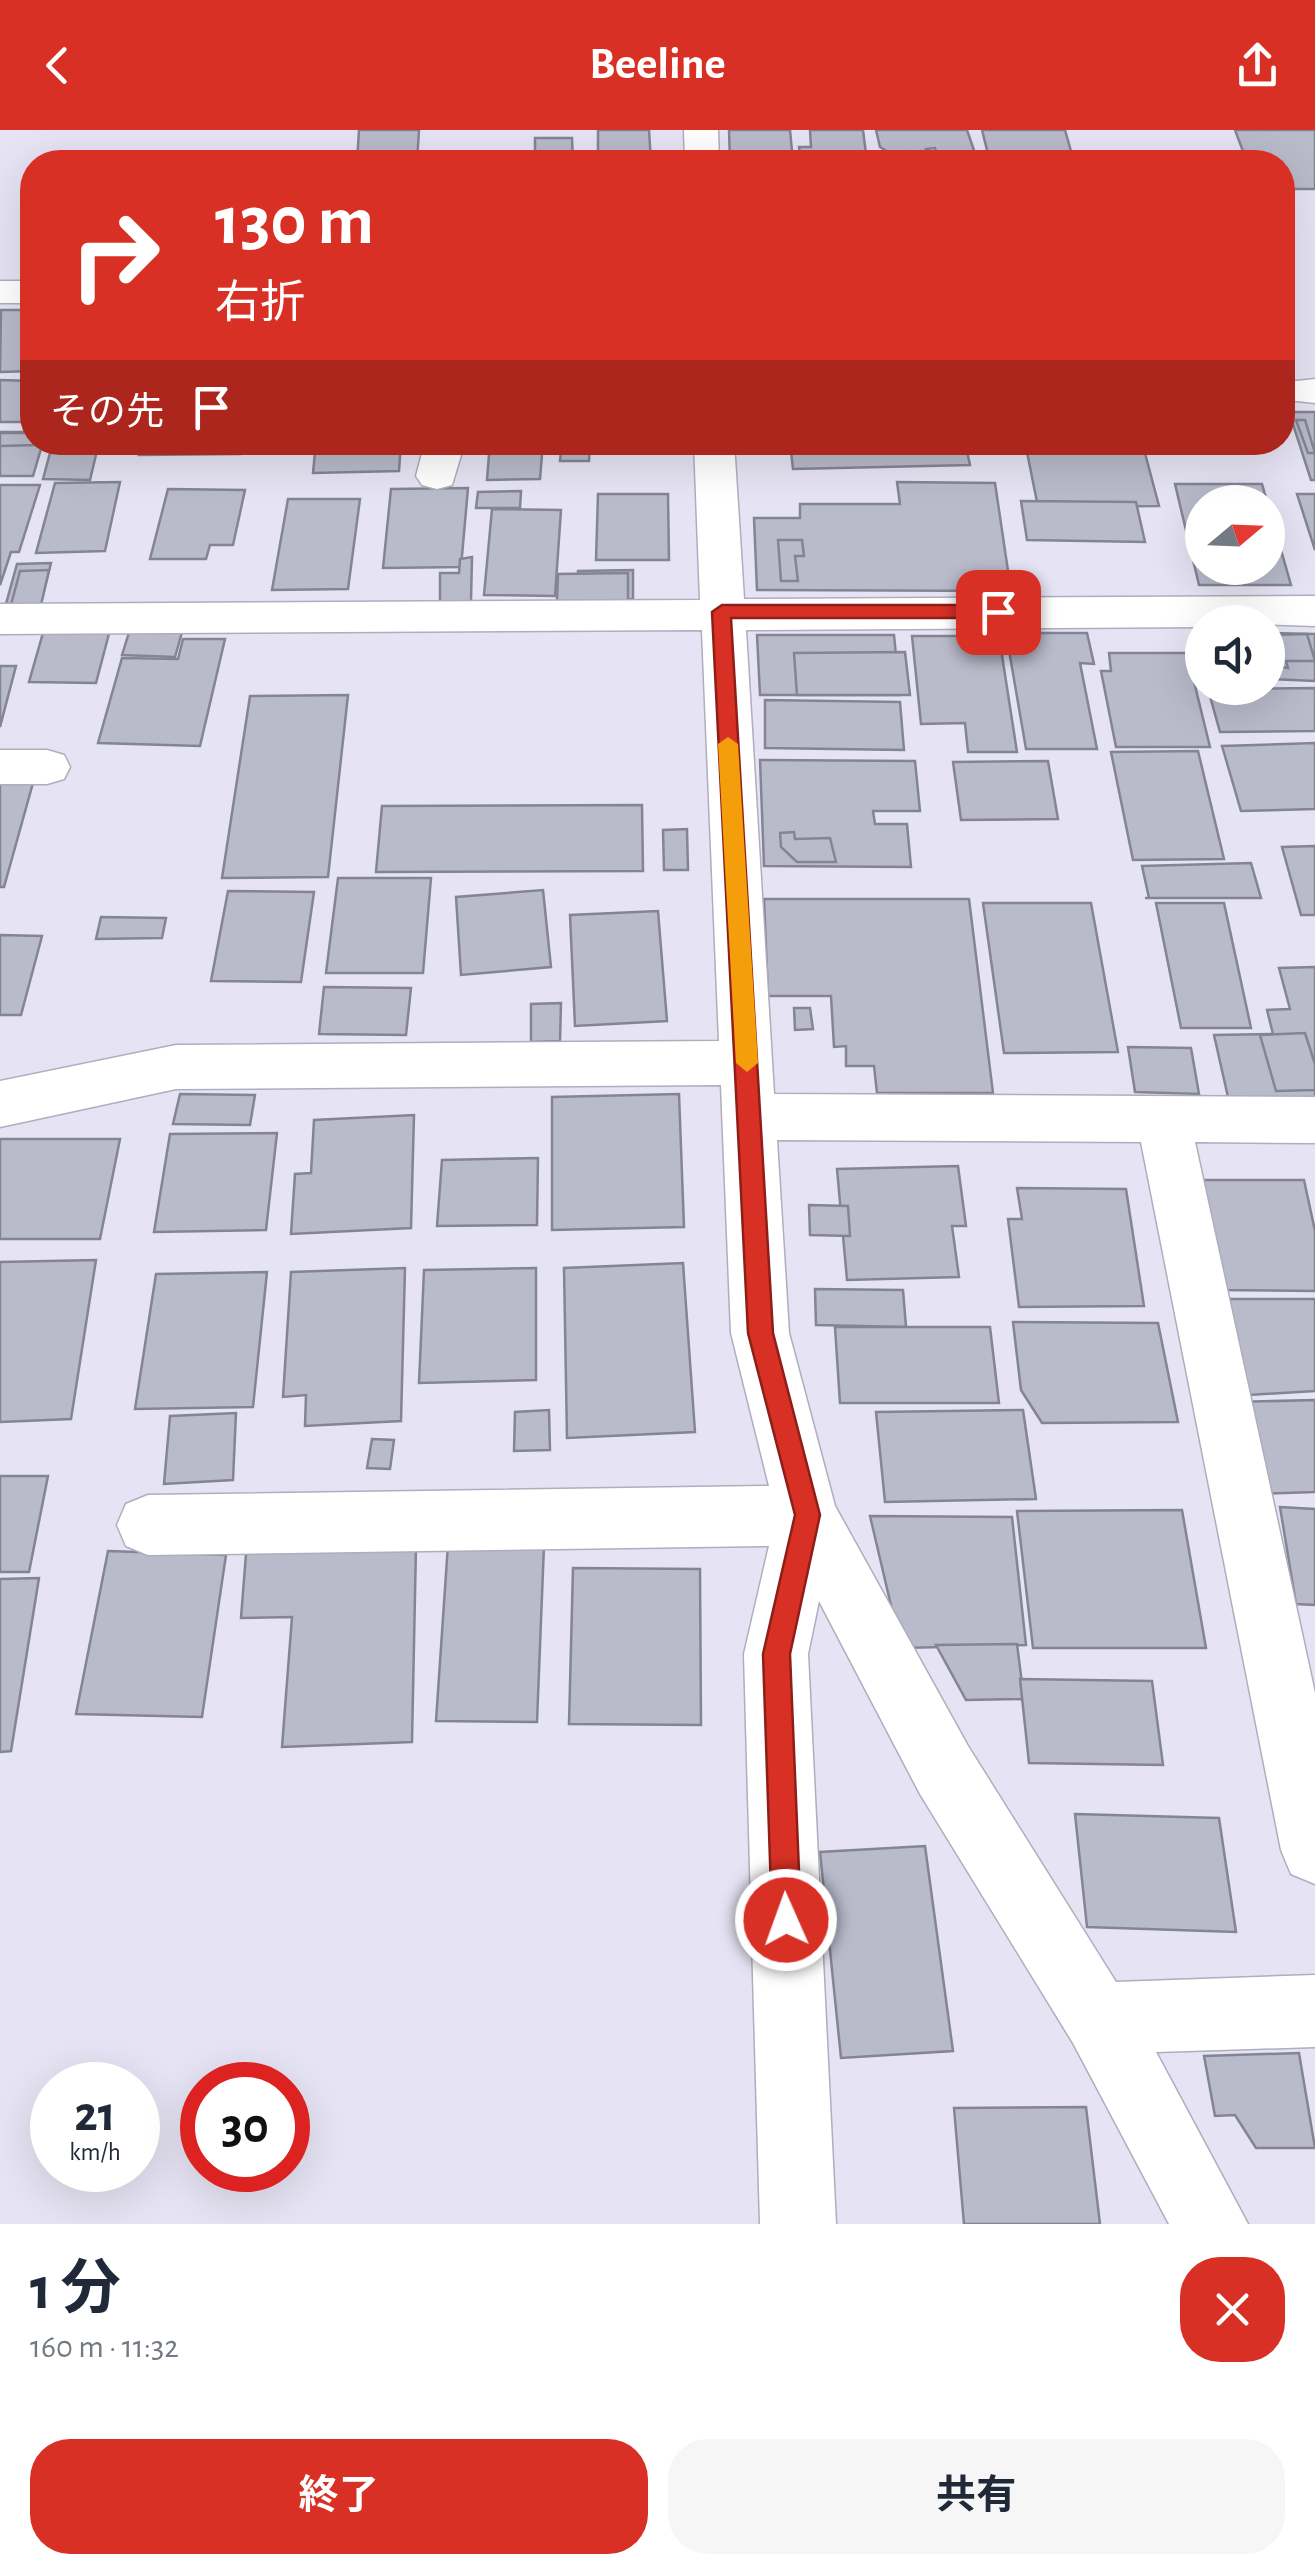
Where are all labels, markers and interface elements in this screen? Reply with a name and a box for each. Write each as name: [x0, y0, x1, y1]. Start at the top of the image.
icon: back: [30, 38, 85, 93]
icon: share: [1230, 38, 1285, 93]
text: Beeline: [589, 42, 726, 87]
text: 130 m: [215, 187, 374, 257]
icon: right: [50, 190, 180, 320]
text: 右折: [215, 281, 305, 326]
icon: arrive: [184, 380, 239, 435]
text: その先: [50, 394, 164, 432]
north arrow: [1185, 485, 1285, 585]
map controls: [1185, 485, 1285, 705]
pin: [956, 570, 1041, 655]
icon: arrive: [971, 585, 1026, 640]
button: sound: [1185, 605, 1285, 705]
position arrow: [734, 1868, 838, 1972]
speed limit sign: 30: [180, 2062, 310, 2192]
text: 21: [74, 2090, 116, 2140]
text: km/h: [69, 2140, 121, 2165]
button: close: [1180, 2257, 1285, 2362]
text: 1 分: [30, 2260, 121, 2320]
text: 160 m · 11:32: [30, 2331, 179, 2363]
button: 終了: [30, 2439, 648, 2554]
button: 共有: [668, 2439, 1285, 2554]

